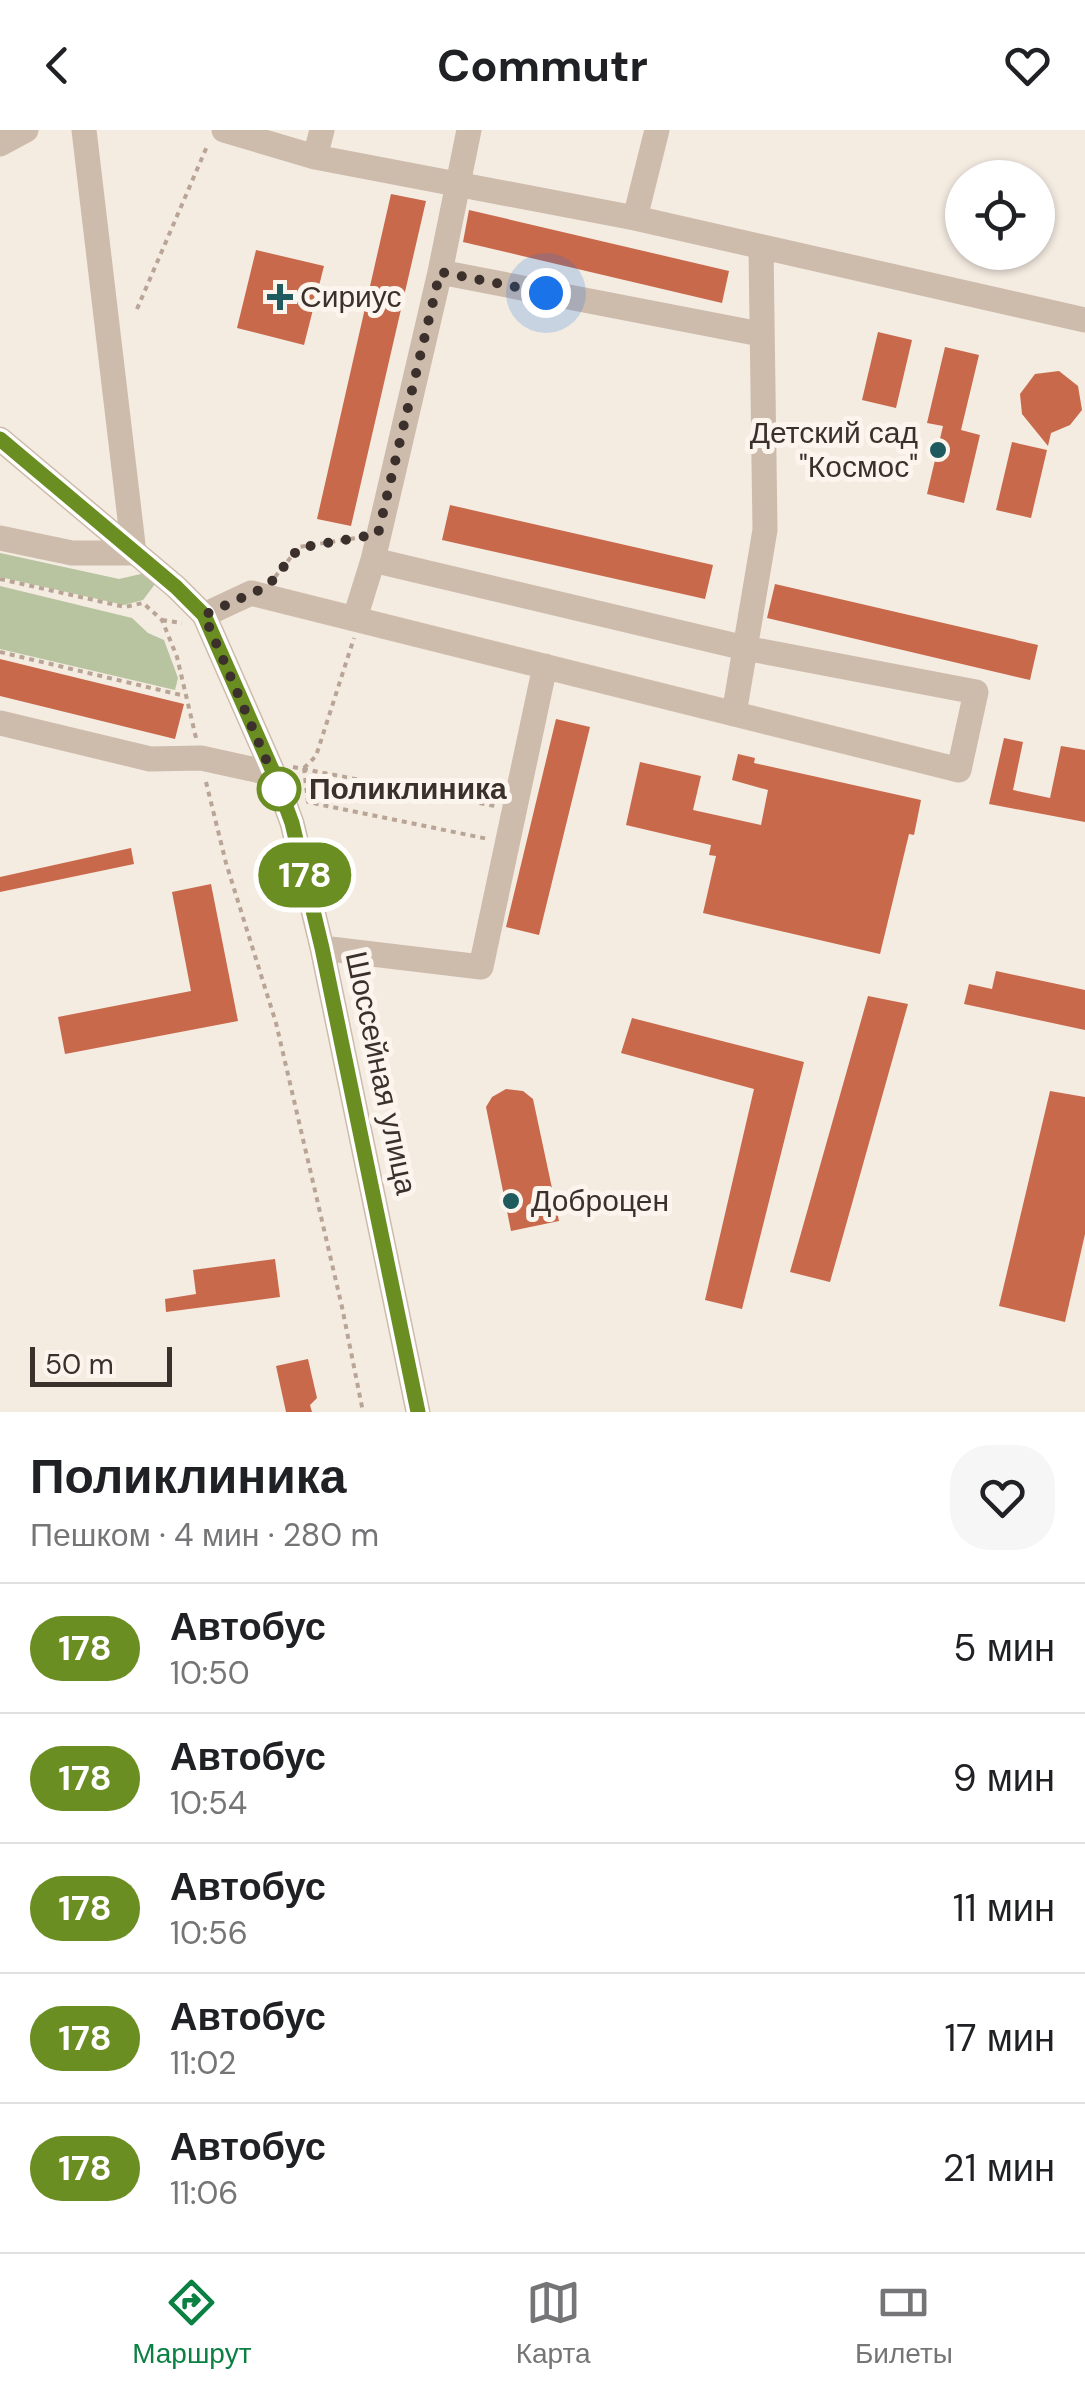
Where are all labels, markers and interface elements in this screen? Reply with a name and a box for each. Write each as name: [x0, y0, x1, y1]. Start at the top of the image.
text: Commutr: [437, 36, 648, 95]
icon: back: [30, 38, 85, 93]
icon: heart: [1000, 38, 1055, 93]
map controls: [945, 160, 1055, 270]
button: locate: [945, 160, 1055, 270]
your location: [521, 268, 571, 318]
place label: Сириус: [300, 277, 402, 316]
marker: Сириус: [269, 286, 291, 308]
place label: Детский сад "Космос": [750, 413, 918, 486]
marker: Детский сад "Космос": [927, 439, 949, 461]
marker: Поликлиника: [258, 768, 300, 810]
place label: Поликлиника: [309, 769, 507, 808]
line badge: 178: [248, 842, 362, 908]
text: 178: [278, 852, 332, 898]
street label: Шоссейная улица: [337, 948, 426, 1198]
place label: Доброцен: [531, 1181, 669, 1220]
marker: Доброцен: [500, 1190, 522, 1212]
scale bar: [30, 1342, 172, 1386]
text: 50 m: [45, 1346, 114, 1383]
text: Поликлиника: [30, 1445, 346, 1508]
button: heart: [950, 1445, 1055, 1550]
text: Пешком · 4 мин · 280 m: [30, 1514, 379, 1556]
text: Автобус: [170, 1602, 326, 1652]
text: 5 мин: [953, 1623, 1055, 1673]
text: 178: [58, 1625, 112, 1671]
text: 10:50: [170, 1652, 250, 1694]
text: Автобус: [170, 1732, 326, 1782]
text: 9 мин: [953, 1753, 1055, 1803]
text: 178: [58, 1755, 112, 1801]
text: 10:54: [170, 1782, 247, 1824]
text: Автобус: [170, 1862, 326, 1912]
text: 11 мин: [953, 1883, 1055, 1933]
text: 178: [58, 1885, 112, 1931]
text: 10:56: [170, 1912, 248, 1954]
text: Автобус: [170, 1992, 326, 2042]
text: 17 мин: [944, 2013, 1055, 2063]
text: 178: [58, 2015, 112, 2061]
text: 11:02: [170, 2042, 236, 2084]
text: Автобус: [170, 2122, 326, 2172]
text: 21 мин: [943, 2143, 1055, 2193]
text: 178: [58, 2145, 112, 2191]
text: 11:06: [170, 2172, 238, 2214]
tab: Маршрут: [132, 2275, 251, 2372]
tab: Карта: [516, 2275, 591, 2372]
tab: Билеты: [855, 2275, 953, 2372]

